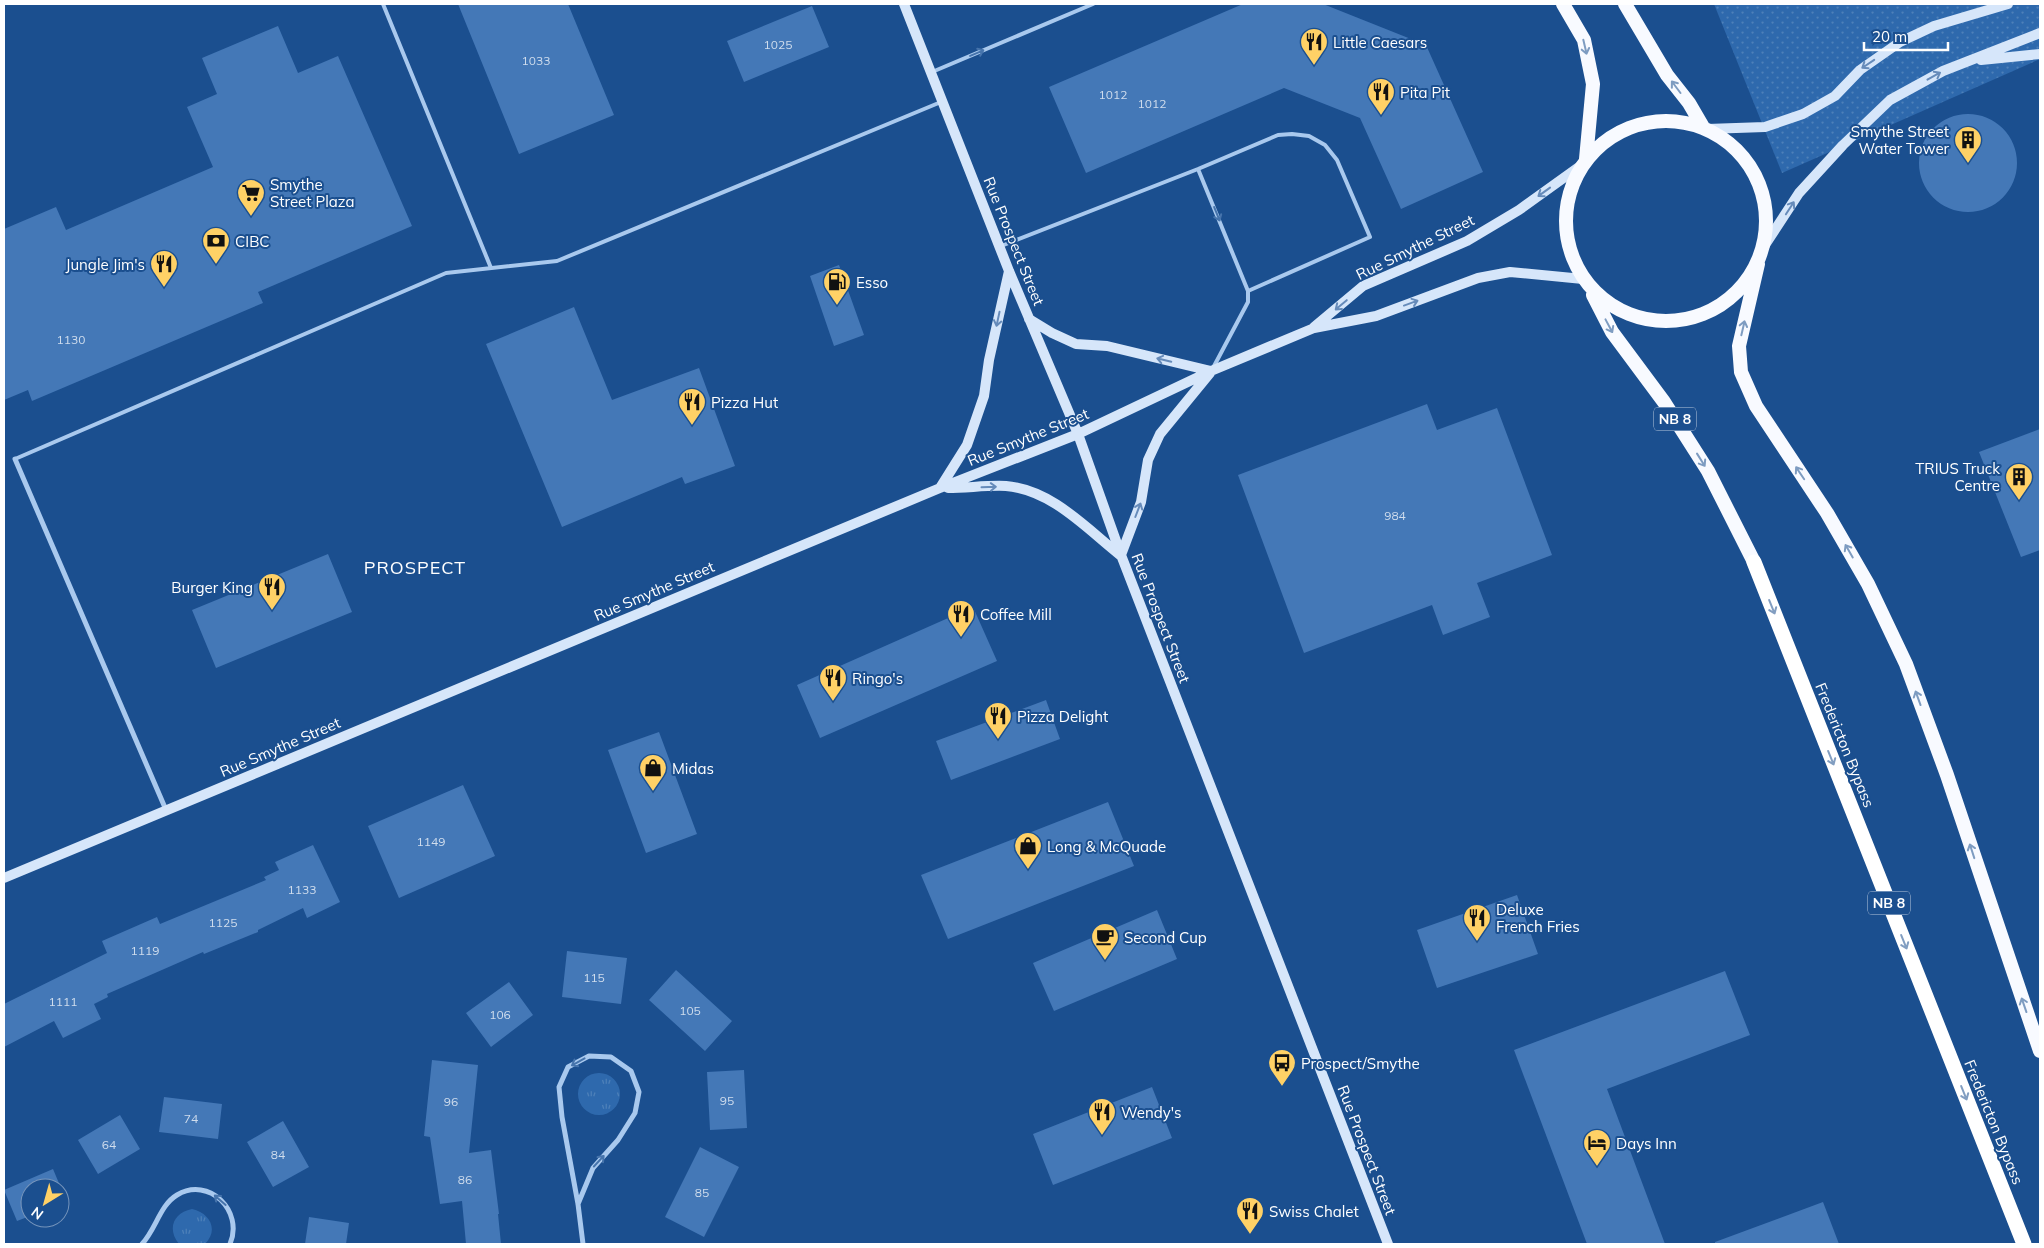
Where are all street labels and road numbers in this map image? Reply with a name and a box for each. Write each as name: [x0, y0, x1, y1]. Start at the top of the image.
street label: Rue Prospect Street: [979, 174, 1049, 308]
street label: Rue Smythe Street: [1353, 210, 1477, 284]
street label: Rue Smythe Street: [965, 404, 1091, 470]
road number: NB 8: [1654, 408, 1696, 430]
street label: Rue Prospect Street: [1128, 550, 1194, 686]
street label: Rue Smythe Street: [591, 557, 717, 625]
street label: Fredericton Bypass: [1811, 680, 1879, 810]
street label: Rue Smythe Street: [217, 713, 343, 781]
road number: NB 8: [1868, 891, 1910, 914]
street label: Fredericton Bypass: [1960, 1057, 2028, 1187]
street label: Rue Prospect Street: [1334, 1082, 1400, 1218]

